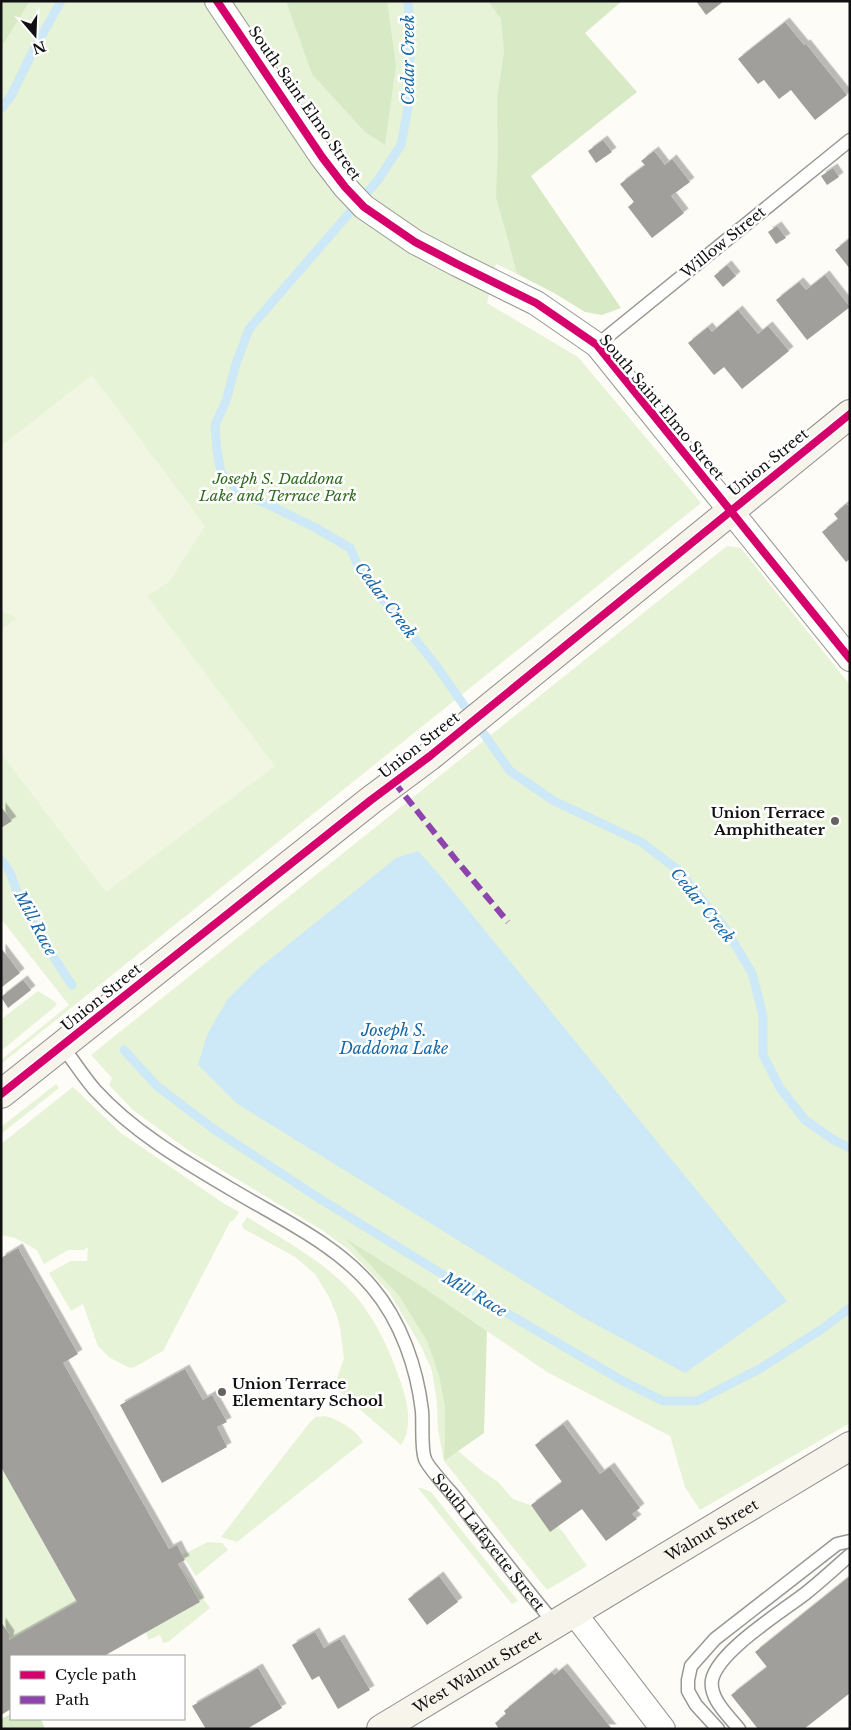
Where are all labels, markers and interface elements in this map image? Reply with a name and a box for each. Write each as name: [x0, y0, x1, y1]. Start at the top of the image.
north arrow: [10, 10, 60, 60]
water label: Cedar Creek: [398, 15, 418, 105]
street label: South Saint Elmo Street: [244, 22, 366, 184]
text: N: [30, 37, 48, 58]
street label: Willow Street: [676, 202, 770, 283]
street label: South Saint Elmo Street: [595, 330, 729, 484]
street label: Union Street: [724, 424, 812, 500]
park label: Joseph S. Daddona Lake and Terrace Park: [198, 469, 357, 505]
water label: Cedar Creek: [351, 558, 421, 642]
street label: Union Street: [375, 707, 464, 782]
place label: Union Terrace Amphitheater: [711, 803, 826, 839]
marker: Union Terrace Amphitheater: [829, 815, 841, 827]
water label: Cedar Creek: [667, 864, 739, 946]
water label: Mill Race: [10, 886, 62, 960]
street label: Union Street: [57, 959, 145, 1035]
water label: Joseph S. Daddona Lake: [339, 1020, 449, 1058]
water label: Mill Race: [439, 1267, 511, 1321]
place label: Union Terrace Elementary School: [232, 1374, 384, 1410]
marker: Union Terrace Elementary School: [216, 1386, 228, 1398]
street label: South Lafayette Street: [429, 1469, 550, 1615]
street label: Walnut Street: [661, 1494, 762, 1565]
street label: West Walnut Street: [408, 1625, 545, 1718]
legend: [10, 1655, 185, 1720]
text: Cycle path: [55, 1665, 137, 1684]
text: Path: [55, 1690, 89, 1709]

